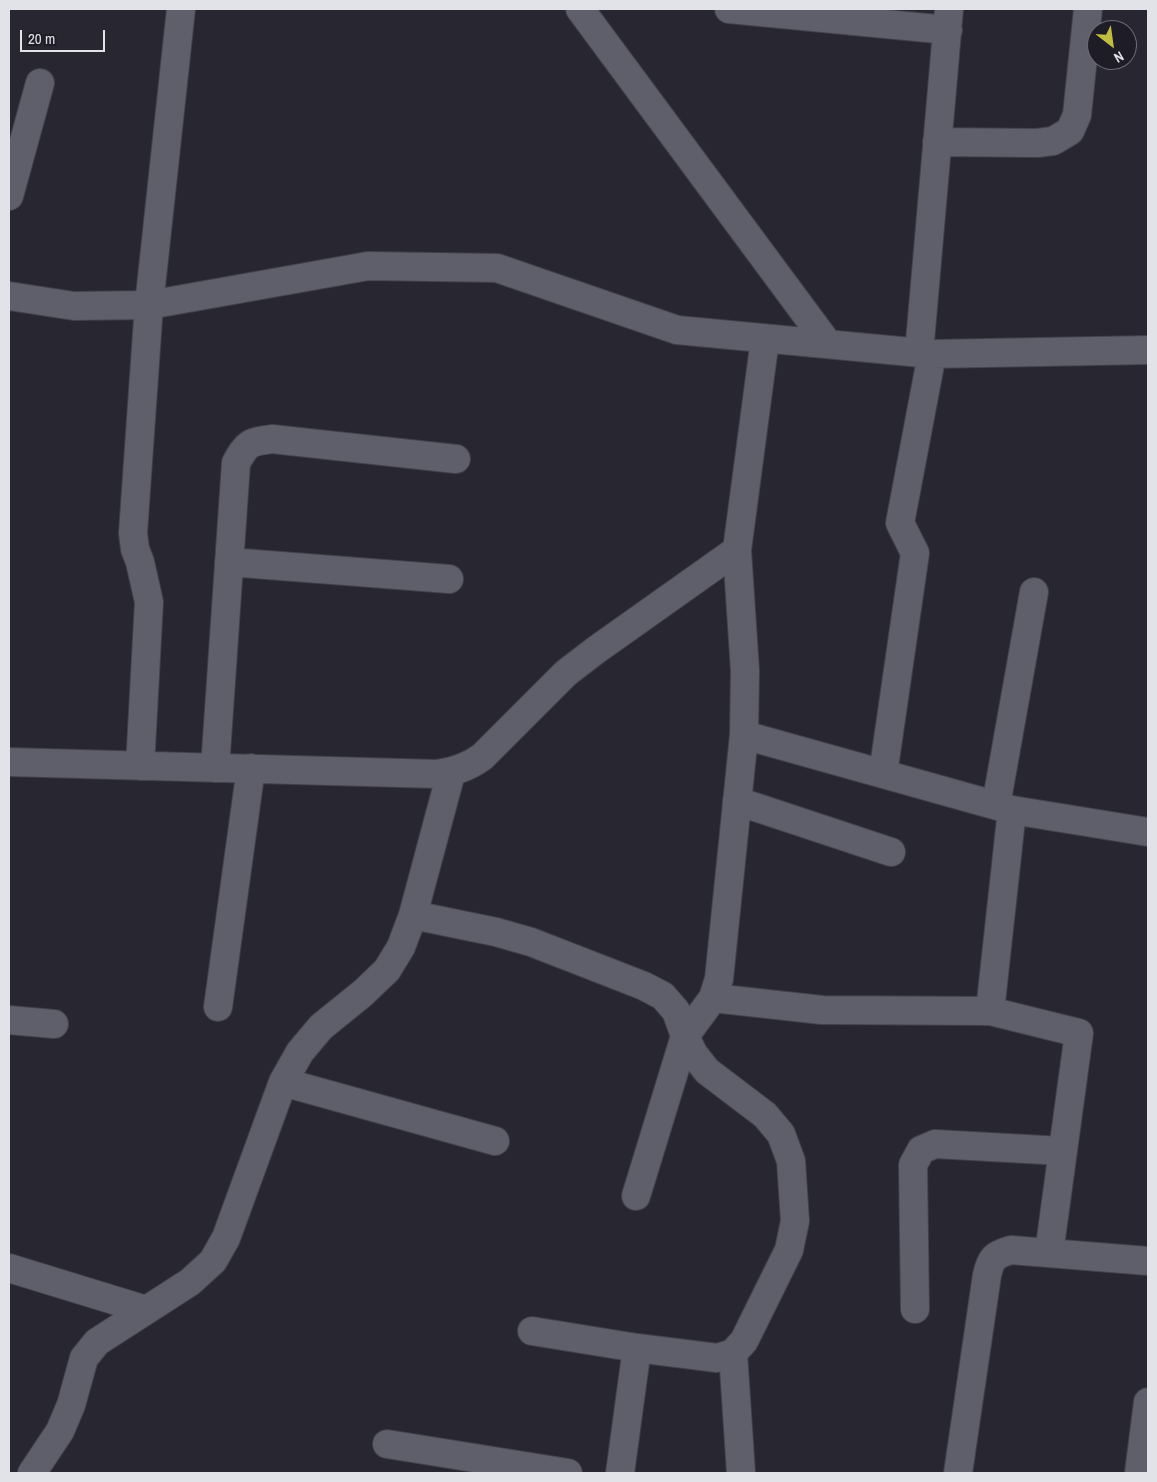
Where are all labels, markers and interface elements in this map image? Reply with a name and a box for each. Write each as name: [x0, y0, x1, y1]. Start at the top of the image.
scale bar: [22, 20, 108, 52]
north arrow: [1087, 20, 1137, 70]
text: 20 m: [28, 28, 55, 49]
text: N: [1111, 47, 1127, 67]

